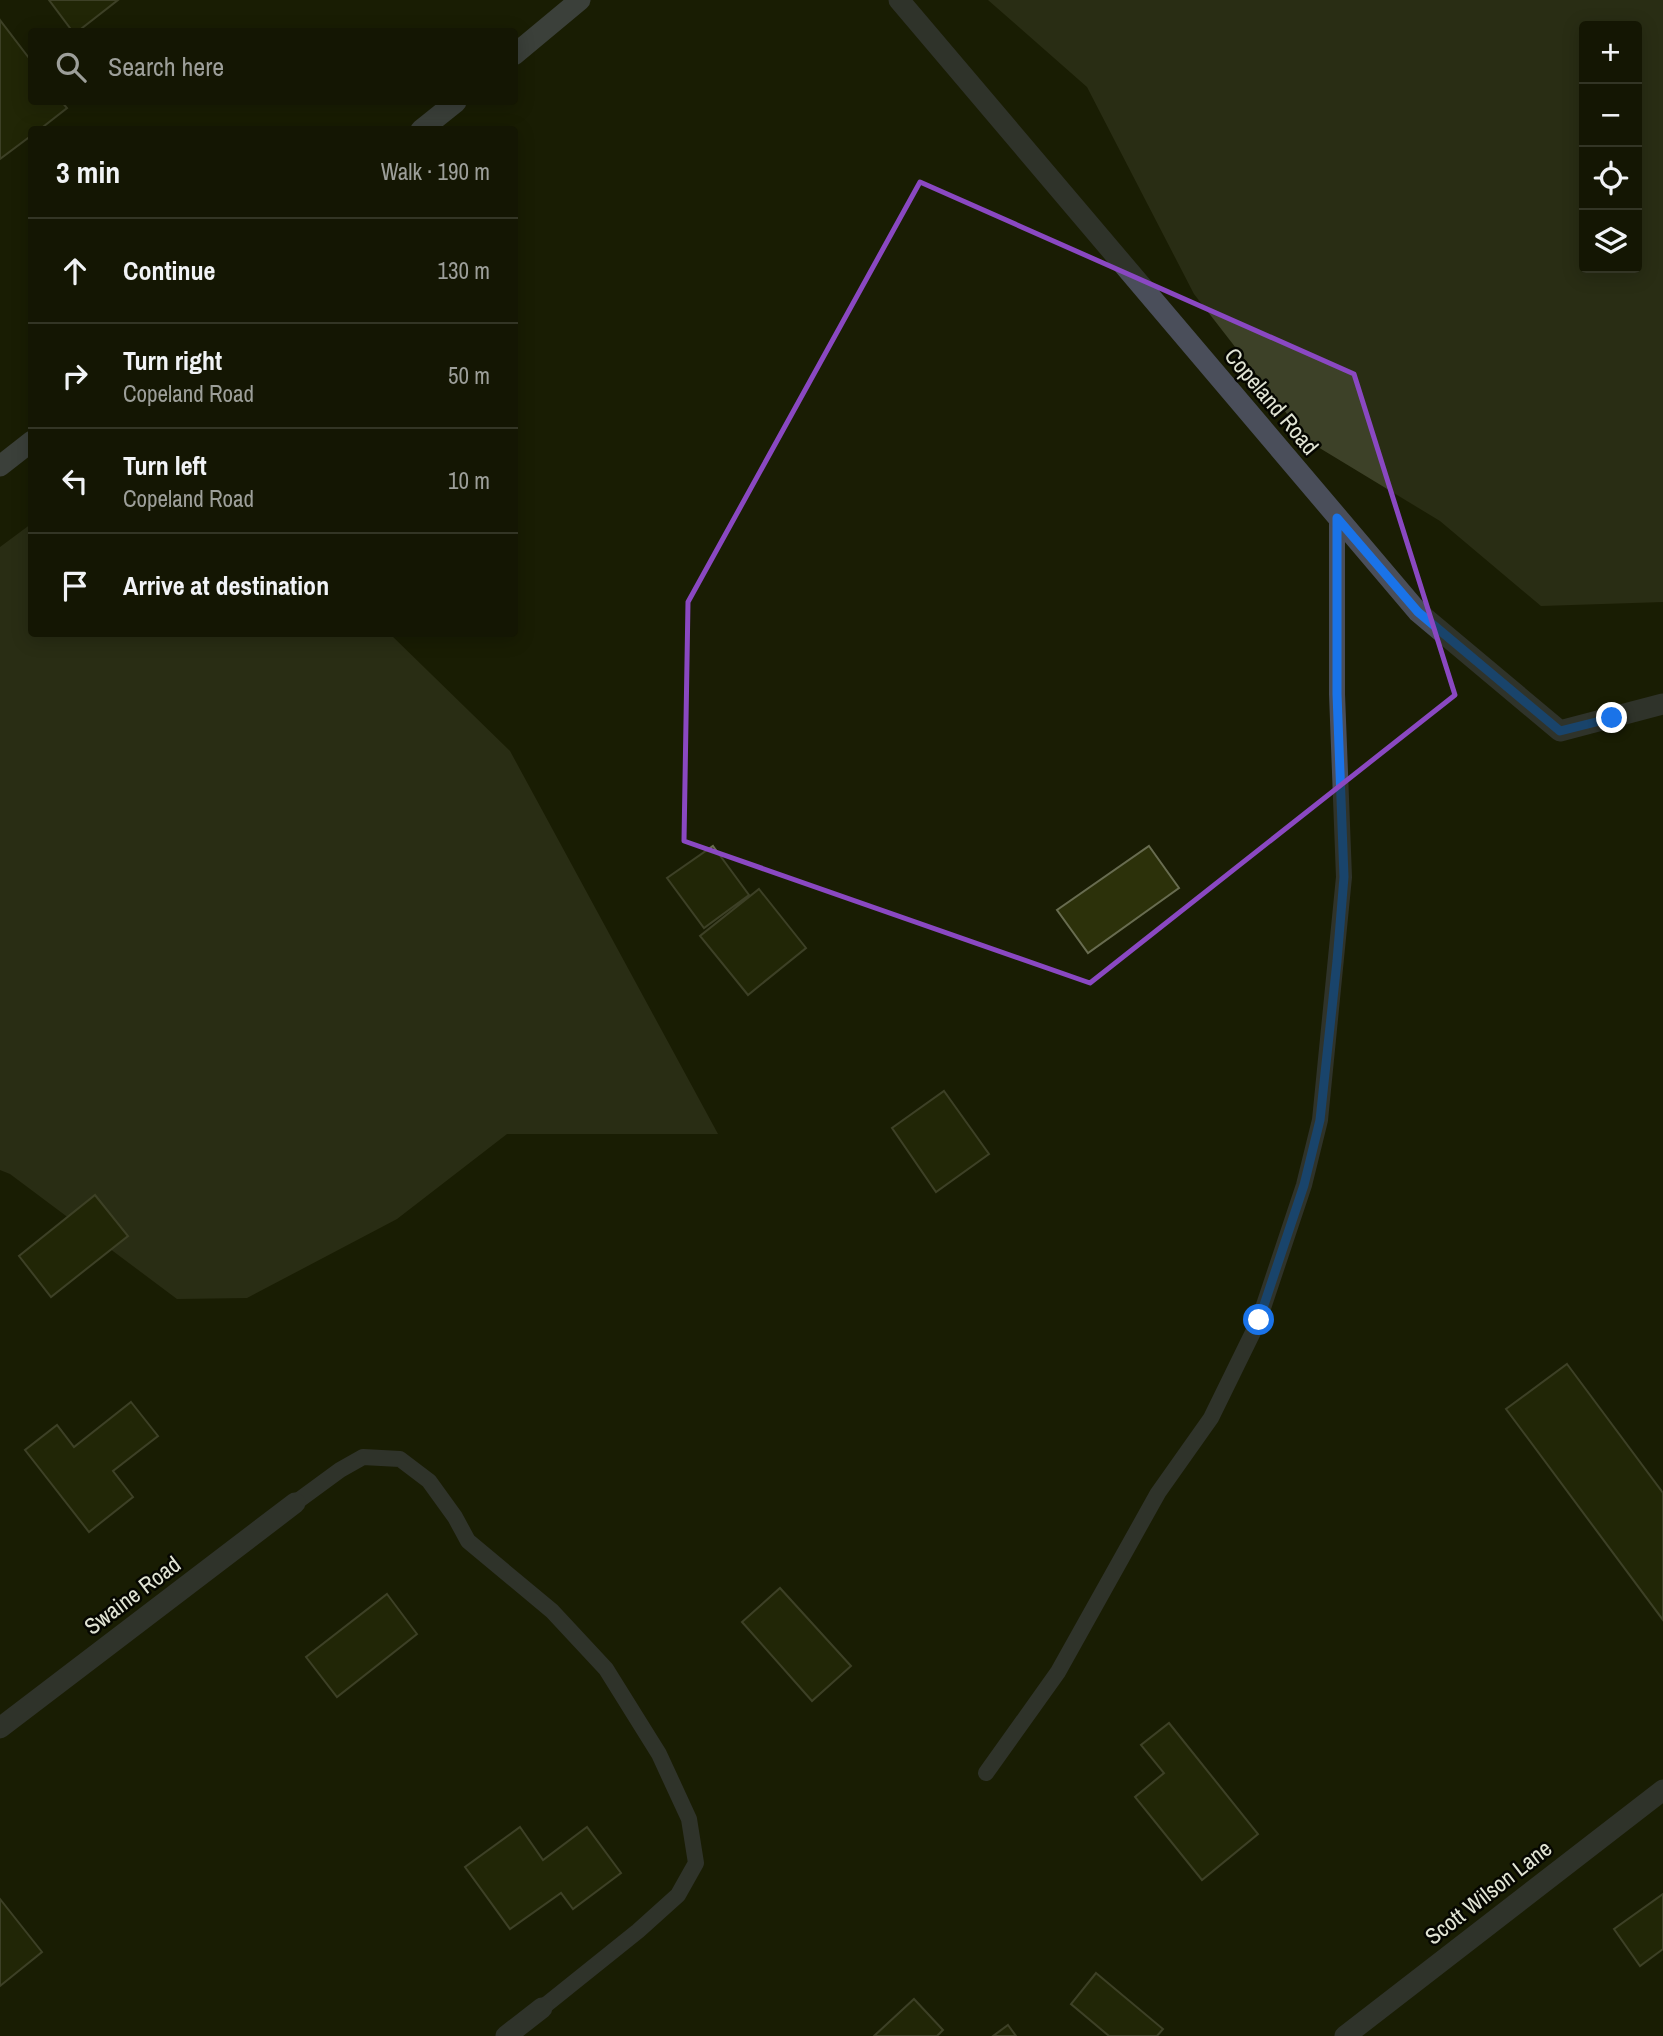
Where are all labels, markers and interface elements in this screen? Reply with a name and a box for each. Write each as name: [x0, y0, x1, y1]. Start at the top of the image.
map controls: [1579, 21, 1642, 273]
button: +: [1579, 21, 1642, 84]
search box: [28, 28, 518, 105]
icon: search: [52, 48, 90, 86]
text: Search here: [108, 49, 224, 84]
button: −: [1579, 84, 1642, 147]
button: locate: [1579, 147, 1642, 210]
text: 3 min: [56, 152, 120, 192]
text: Walk · 190 m: [381, 156, 490, 187]
button: layers: [1579, 210, 1642, 273]
icon: ahead: [56, 252, 94, 290]
text: Continue: [123, 253, 215, 288]
text: 130 m: [438, 255, 490, 286]
street label: Copeland Road: [1218, 341, 1326, 461]
text: Turn right: [123, 343, 222, 378]
icon: right: [56, 357, 94, 395]
text: 50 m: [448, 360, 490, 391]
text: Copeland Road: [123, 378, 254, 409]
text: Turn left: [123, 448, 207, 483]
icon: left: [56, 462, 94, 500]
text: 10 m: [448, 465, 490, 496]
text: Copeland Road: [123, 483, 254, 514]
icon: arrive: [56, 567, 94, 605]
text: Arrive at destination: [123, 568, 329, 603]
route end: [1596, 702, 1627, 733]
route start: [1243, 1304, 1274, 1335]
street label: Swaine Road: [77, 1549, 187, 1641]
street label: Scott Wilson Lane: [1418, 1833, 1558, 1951]

